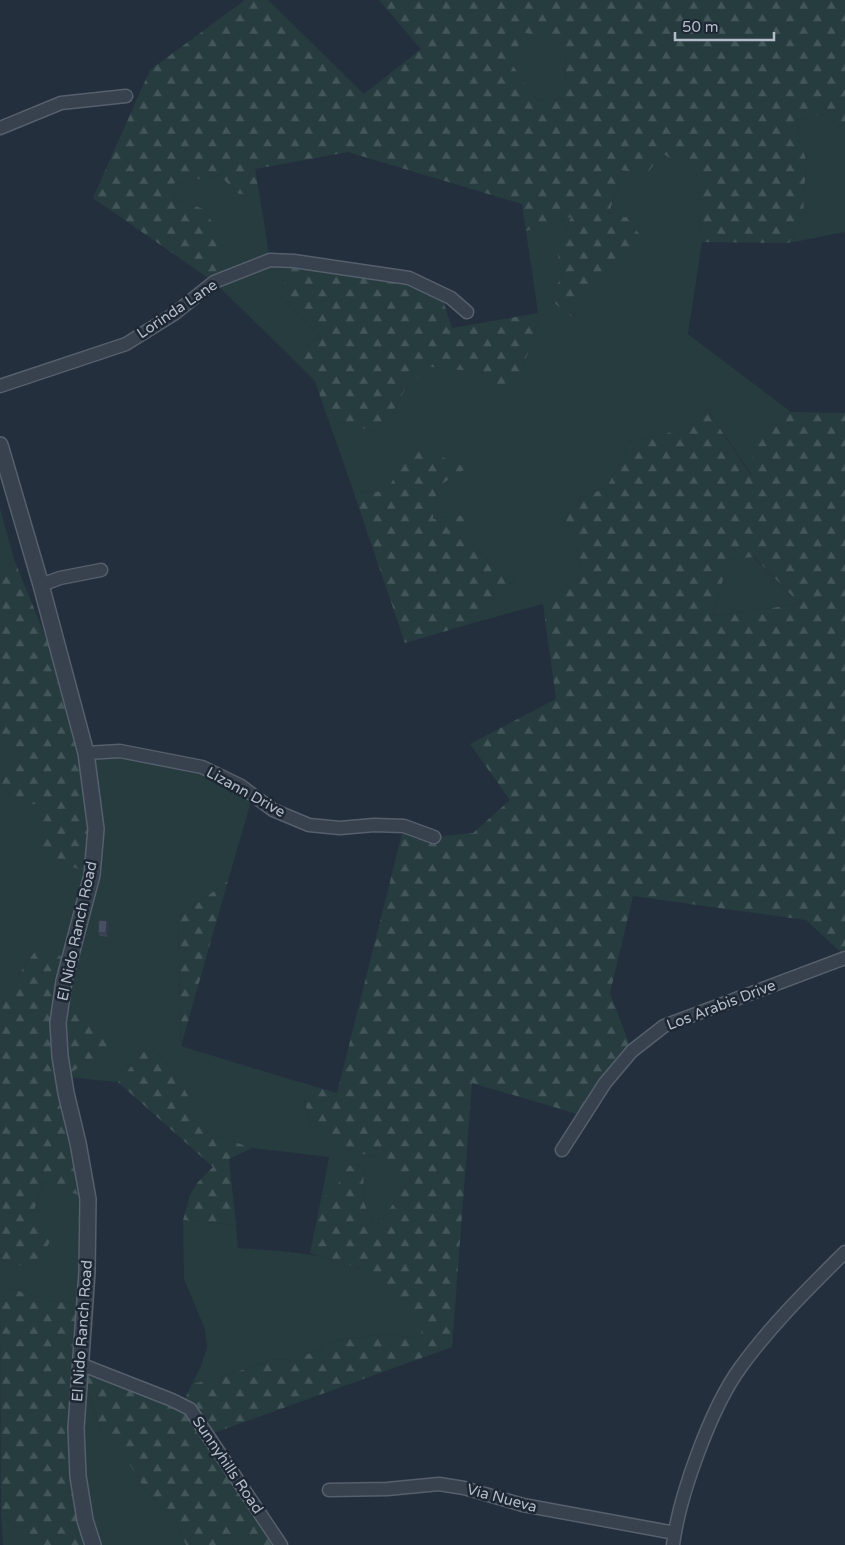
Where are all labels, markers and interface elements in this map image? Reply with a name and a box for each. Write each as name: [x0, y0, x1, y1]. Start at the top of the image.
scale bar: [675, 10, 774, 42]
text: 50 m: [682, 18, 719, 36]
street label: Lorinda Lane: [133, 276, 221, 342]
street label: Lizann Drive: [203, 763, 289, 821]
street label: El Nido Ranch Road: [53, 860, 101, 1002]
street label: Los Arabis Drive: [664, 976, 778, 1034]
street label: El Nido Ranch Road: [68, 1259, 96, 1403]
street label: Sunnyhills Road: [189, 1413, 267, 1517]
street label: Via Nueva: [465, 1480, 539, 1516]

